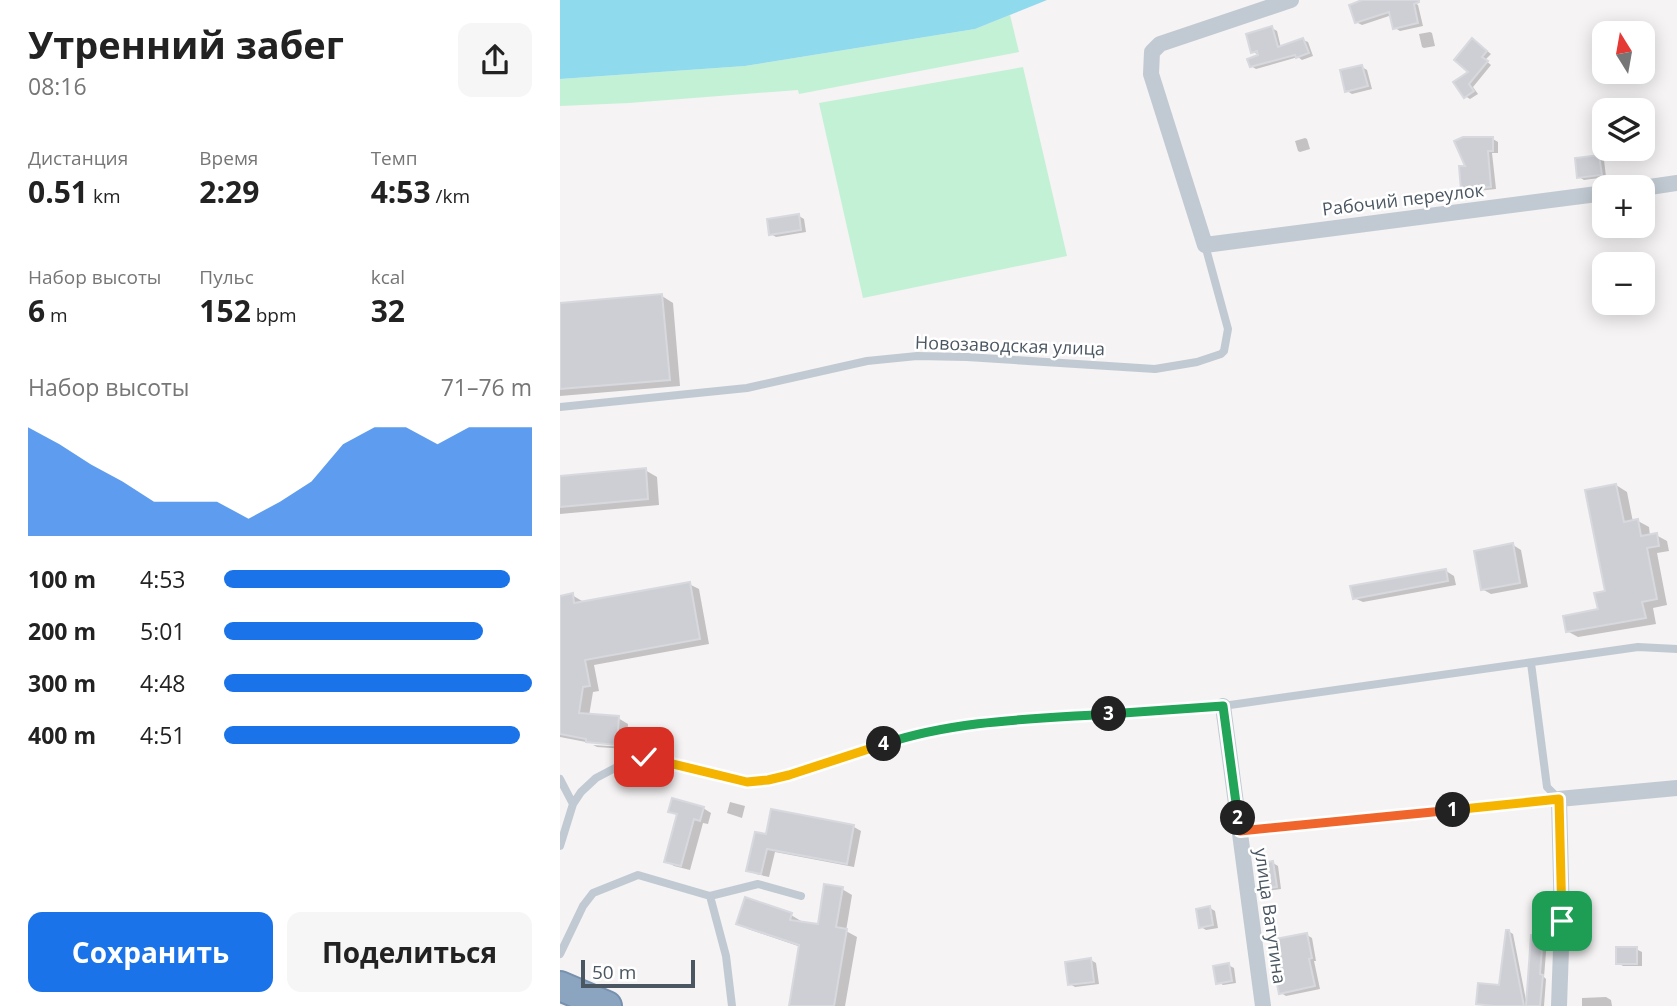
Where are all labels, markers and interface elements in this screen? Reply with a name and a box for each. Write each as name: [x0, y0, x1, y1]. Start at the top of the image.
text: Утренний забег: [28, 18, 344, 70]
north arrow: [1592, 21, 1656, 84]
map controls: [1592, 21, 1655, 315]
button: share: [458, 23, 532, 97]
text: 08:16: [28, 70, 87, 102]
button: layers: [1592, 98, 1655, 161]
text: Дистанция: [28, 145, 128, 171]
text: Время: [199, 145, 258, 171]
text: Темп: [371, 145, 418, 171]
text: 0.51: [28, 171, 88, 212]
text: 2:29: [199, 171, 259, 212]
text: 4:53: [371, 171, 431, 212]
button: +: [1592, 175, 1655, 238]
street label: Рабочий переулок: [1321, 177, 1486, 221]
text: km: [88, 183, 121, 209]
text: /km: [431, 183, 470, 209]
button: −: [1592, 252, 1655, 315]
text: Набор высоты: [28, 264, 161, 290]
text: Пульс: [199, 264, 254, 290]
text: kcal: [371, 264, 405, 290]
text: 6: [28, 290, 45, 331]
text: 152: [199, 290, 251, 331]
text: 32: [371, 290, 405, 331]
text: m: [45, 302, 68, 328]
text: bpm: [251, 302, 297, 328]
street label: Новозаводская улица: [915, 330, 1105, 360]
text: Набор высоты: [28, 371, 190, 403]
text: 71–76 m: [441, 371, 532, 403]
text: 100 m: [28, 563, 96, 595]
text: 4:53: [140, 563, 186, 595]
text: 200 m: [28, 615, 96, 647]
text: 5:01: [140, 615, 186, 647]
text: 300 m: [28, 667, 96, 699]
text: 4:48: [140, 667, 186, 699]
pin: 3: [1092, 696, 1126, 732]
text: 3: [1103, 700, 1114, 726]
text: 400 m: [28, 719, 96, 751]
text: 4:51: [140, 719, 186, 751]
pin: 4: [866, 726, 902, 762]
pin: [614, 727, 674, 787]
text: 4: [878, 730, 889, 756]
icon: check: [625, 738, 663, 776]
pin: 1: [1436, 792, 1470, 828]
text: 1: [1447, 796, 1458, 822]
pin: 2: [1220, 800, 1256, 836]
text: 2: [1232, 804, 1243, 830]
street label: улица Ватутина: [1250, 846, 1292, 985]
pin: [1532, 891, 1592, 951]
icon: arrive: [1543, 902, 1581, 940]
button: Сохранить: [28, 912, 273, 992]
button: Поделиться: [287, 912, 532, 992]
scale bar: [581, 957, 695, 989]
text: 50 m: [592, 959, 636, 985]

